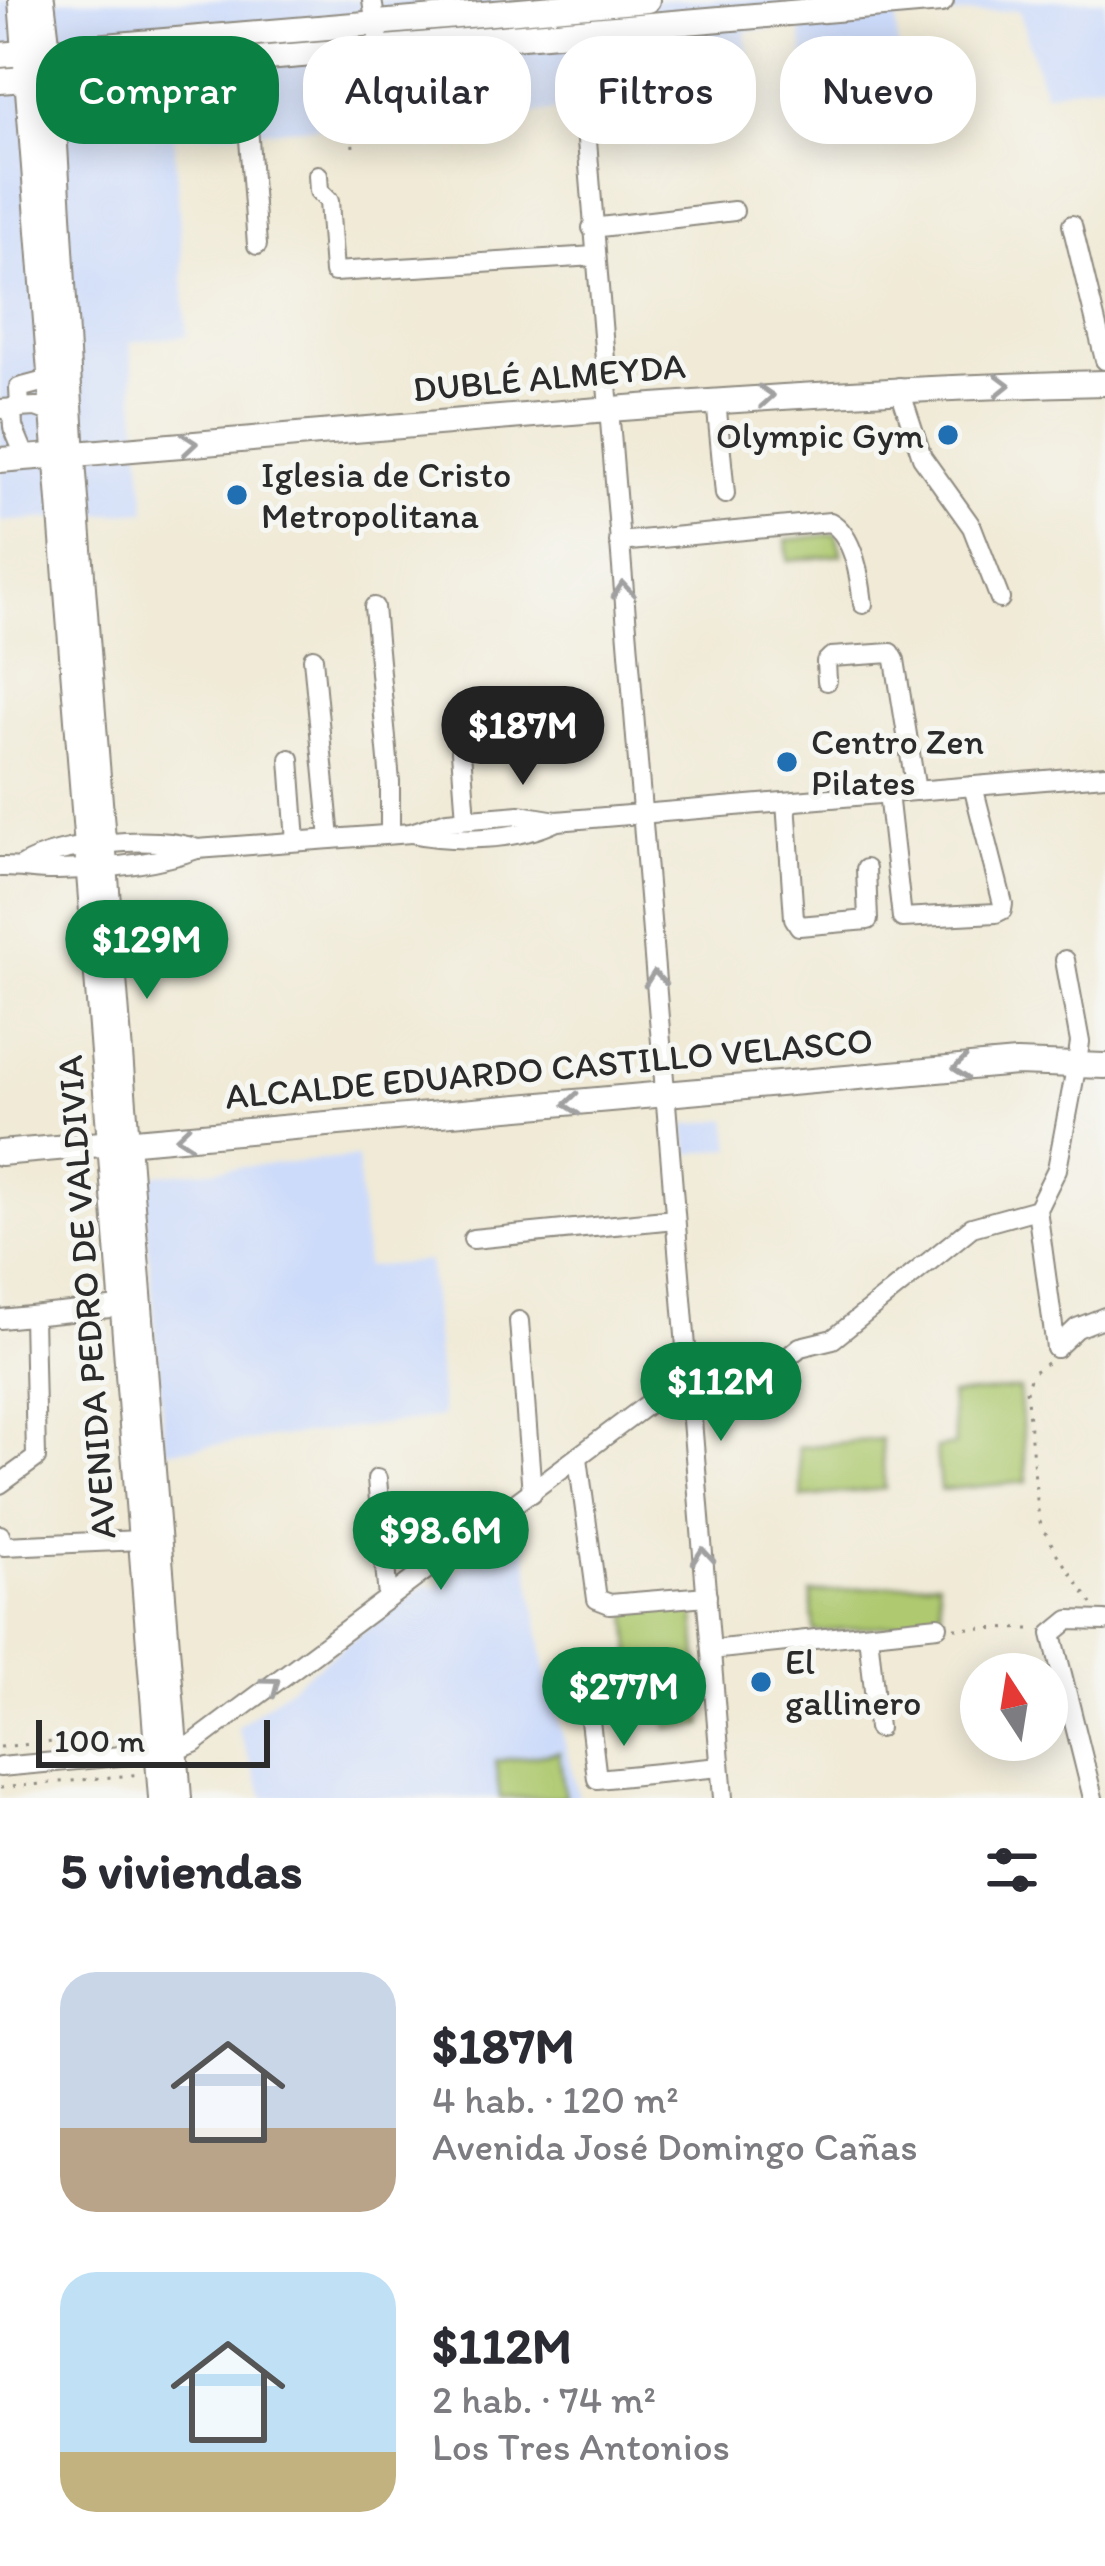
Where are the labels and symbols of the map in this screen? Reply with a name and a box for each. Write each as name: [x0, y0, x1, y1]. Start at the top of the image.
street label: DUBLÉ ALMEYDA: [411, 344, 687, 410]
one-way arrow: [993, 373, 1012, 399]
one-way arrow: [757, 384, 776, 410]
place label: Olympic Gym: [716, 414, 924, 457]
marker: Olympic Gym: [935, 422, 961, 448]
one-way arrow: [180, 431, 199, 457]
place label: Iglesia de Cristo Metropolitana: [261, 453, 511, 537]
marker: Iglesia de Cristo Metropolitana: [224, 482, 250, 508]
one-way arrow: [610, 580, 636, 599]
pin: $187M: [439, 686, 607, 788]
place label: Centro Zen Pilates: [811, 720, 984, 804]
marker: Centro Zen Pilates: [774, 749, 800, 775]
pin: $129M: [63, 900, 231, 1002]
one-way arrow: [643, 969, 668, 988]
street label: ALCALDE EDUARDO CASTILLO VELASCO: [223, 1018, 875, 1118]
street label: AVENIDA PEDRO DE VALDIVIA: [48, 1054, 124, 1540]
one-way arrow: [951, 1055, 970, 1080]
one-way arrow: [562, 1090, 581, 1116]
one-way arrow: [174, 1123, 193, 1149]
pin: $112M: [637, 1342, 805, 1444]
pin: $98.6M: [343, 1491, 539, 1593]
one-way arrow: [691, 1546, 717, 1565]
place label: El gallinero: [785, 1640, 922, 1724]
pin: $277M: [540, 1647, 708, 1749]
north arrow: [960, 1653, 1068, 1761]
marker: El gallinero: [748, 1669, 774, 1695]
one-way arrow: [259, 1678, 280, 1700]
scale bar: [36, 1714, 270, 1767]

